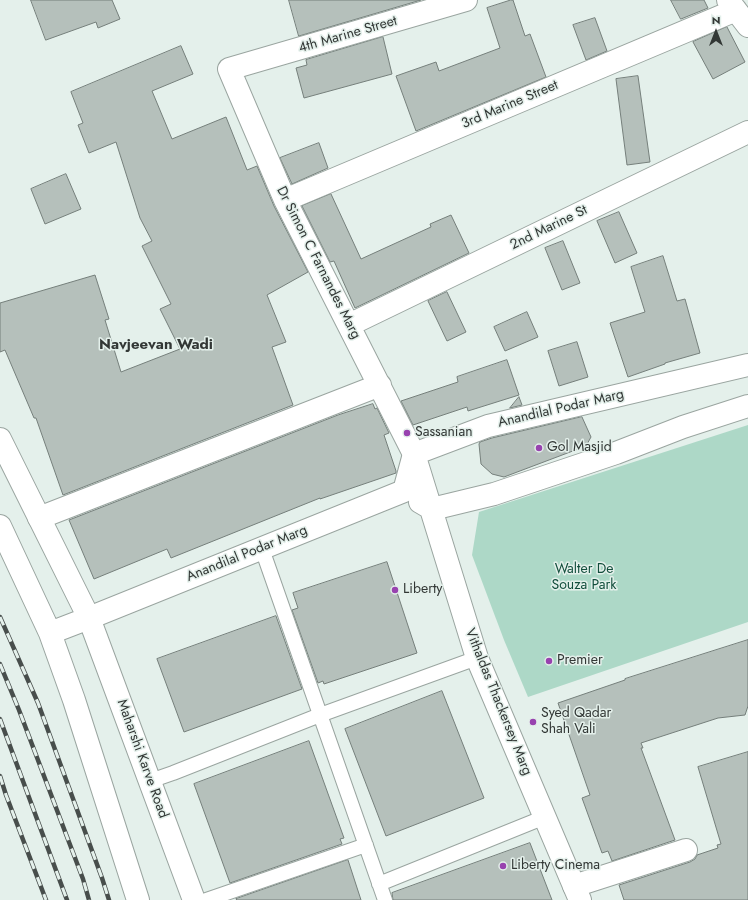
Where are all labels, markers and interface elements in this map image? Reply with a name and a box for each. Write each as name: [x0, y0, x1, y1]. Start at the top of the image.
north arrow: [696, 12, 736, 52]
text: N: [712, 12, 720, 28]
street label: 4th Marine Street: [297, 13, 399, 57]
street label: 3rd Marine Street: [459, 77, 561, 133]
street label: Dr Simon C Farnandes Marg: [272, 184, 364, 342]
street label: 2nd Marine St: [508, 202, 590, 254]
district label: Navjeevan Wadi: [99, 336, 213, 354]
street label: Anandilal Podar Marg: [496, 386, 626, 432]
place label: Sassanian: [415, 425, 472, 441]
marker: Sassanian: [402, 428, 412, 438]
place label: Gol Masjid: [547, 440, 612, 456]
marker: Gol Masjid: [534, 443, 544, 453]
street label: Anandilal Podar Marg: [184, 522, 310, 586]
park label: Walter De Souza Park: [552, 562, 616, 594]
place label: Liberty: [403, 582, 442, 598]
marker: Liberty: [390, 585, 400, 595]
street label: Vithaldas Thackersey Marg: [461, 626, 535, 778]
place label: Premier: [557, 653, 603, 669]
marker: Premier: [544, 656, 554, 666]
street label: Maharshi Karve Road: [113, 697, 171, 821]
place label: Syed Qadar Shah Vali: [541, 706, 611, 738]
marker: Syed Qadar Shah Vali: [528, 717, 538, 727]
place label: Liberty Cinema: [511, 858, 600, 874]
marker: Liberty Cinema: [498, 861, 508, 871]

